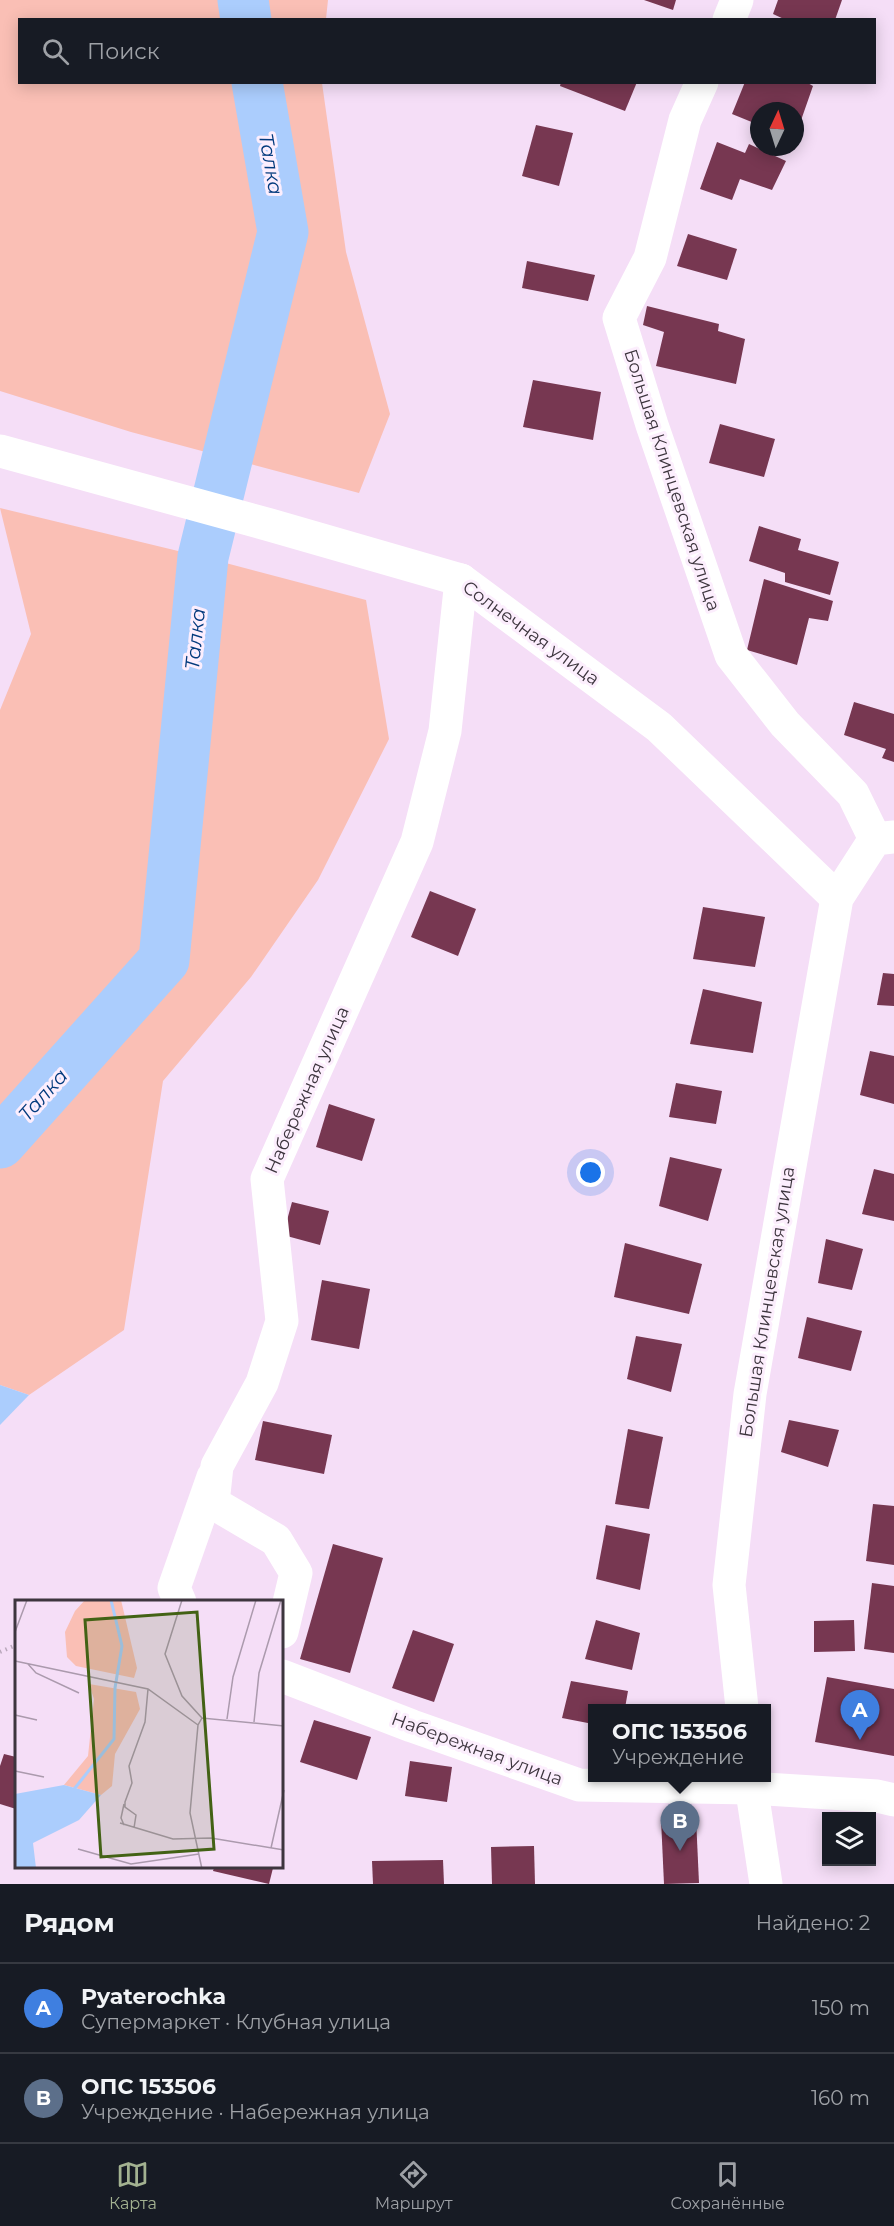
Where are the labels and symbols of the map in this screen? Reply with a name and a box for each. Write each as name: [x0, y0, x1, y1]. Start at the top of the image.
north arrow: [750, 102, 804, 156]
water label: Талка: [254, 131, 288, 197]
street label: Большая Клинцевская улица: [619, 346, 725, 614]
street label: Солнечная улица: [458, 576, 604, 690]
water label: Талка: [180, 607, 210, 671]
street label: Набережная улица: [260, 1003, 354, 1177]
water label: Талка: [13, 1064, 73, 1126]
your location: [576, 1158, 605, 1187]
street label: Большая Клинцевская улица: [735, 1165, 799, 1439]
inset map: [15, 1600, 284, 1869]
pin: A: [840, 1690, 880, 1740]
street label: Набережная улица: [388, 1708, 566, 1790]
pin: B: [660, 1802, 700, 1851]

